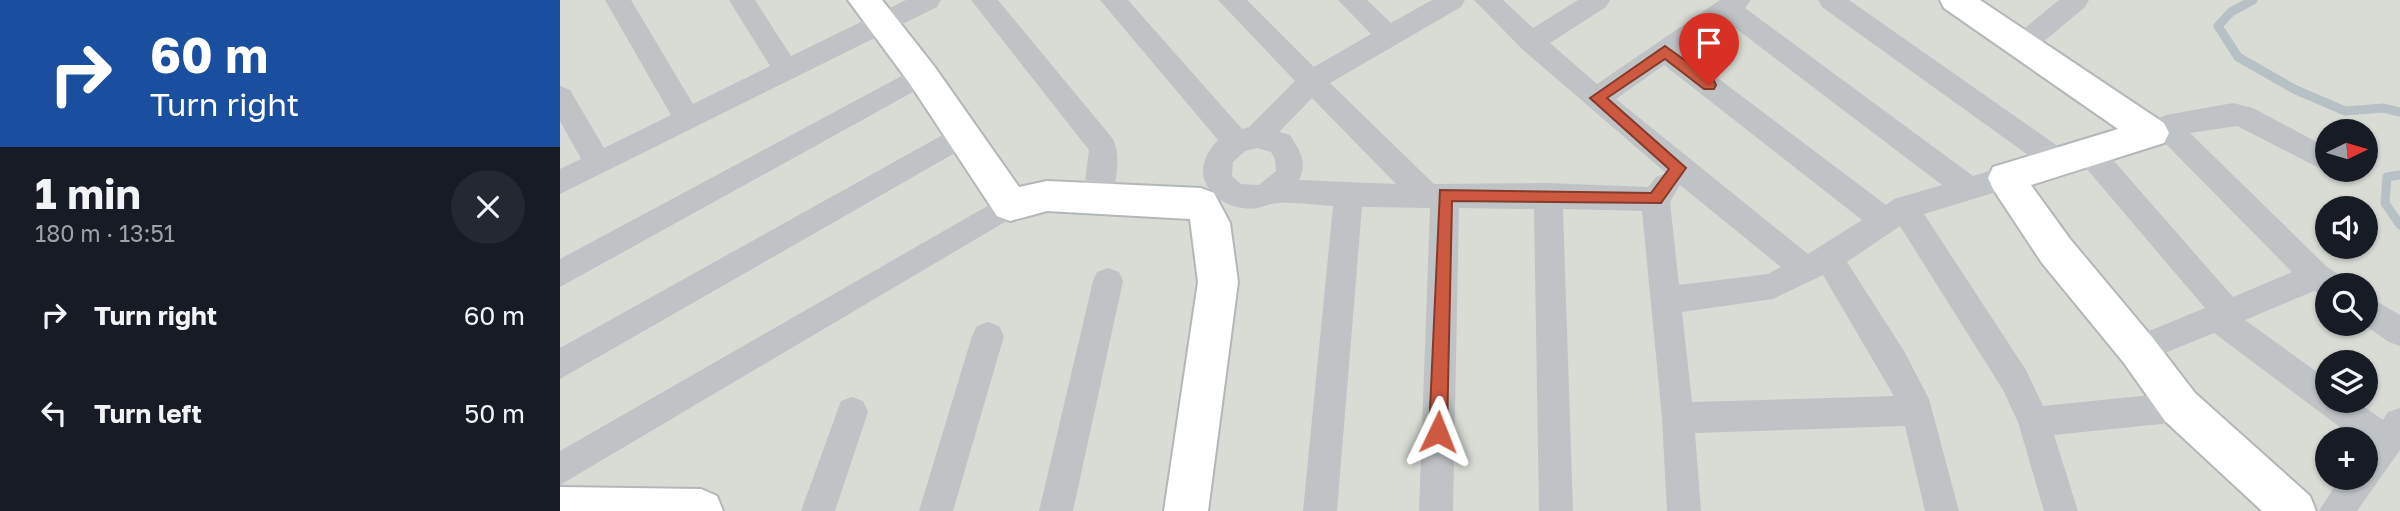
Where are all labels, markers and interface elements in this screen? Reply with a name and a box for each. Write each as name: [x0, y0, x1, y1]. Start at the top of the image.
pin: [1679, 13, 1739, 85]
icon: arrive: [1690, 24, 1728, 62]
text: 60 m: [150, 25, 268, 84]
icon: right: [35, 28, 126, 119]
text: Turn right: [150, 85, 299, 123]
north arrow: [2315, 119, 2378, 182]
map controls: [2315, 119, 2378, 490]
text: 1 min: [35, 168, 141, 218]
button: close: [451, 170, 525, 244]
button: sound: [2315, 196, 2378, 259]
text: 180 m · 13:51: [35, 219, 175, 247]
button: search: [2315, 273, 2378, 336]
icon: right: [35, 296, 73, 334]
text: Turn right: [94, 300, 217, 331]
text: 60 m: [464, 300, 525, 331]
button: layers: [2315, 350, 2378, 413]
icon: left: [35, 394, 73, 432]
position arrow: [1401, 395, 1475, 469]
text: Turn left: [94, 398, 202, 429]
text: 50 m: [464, 398, 525, 429]
button: +: [2315, 427, 2378, 490]

